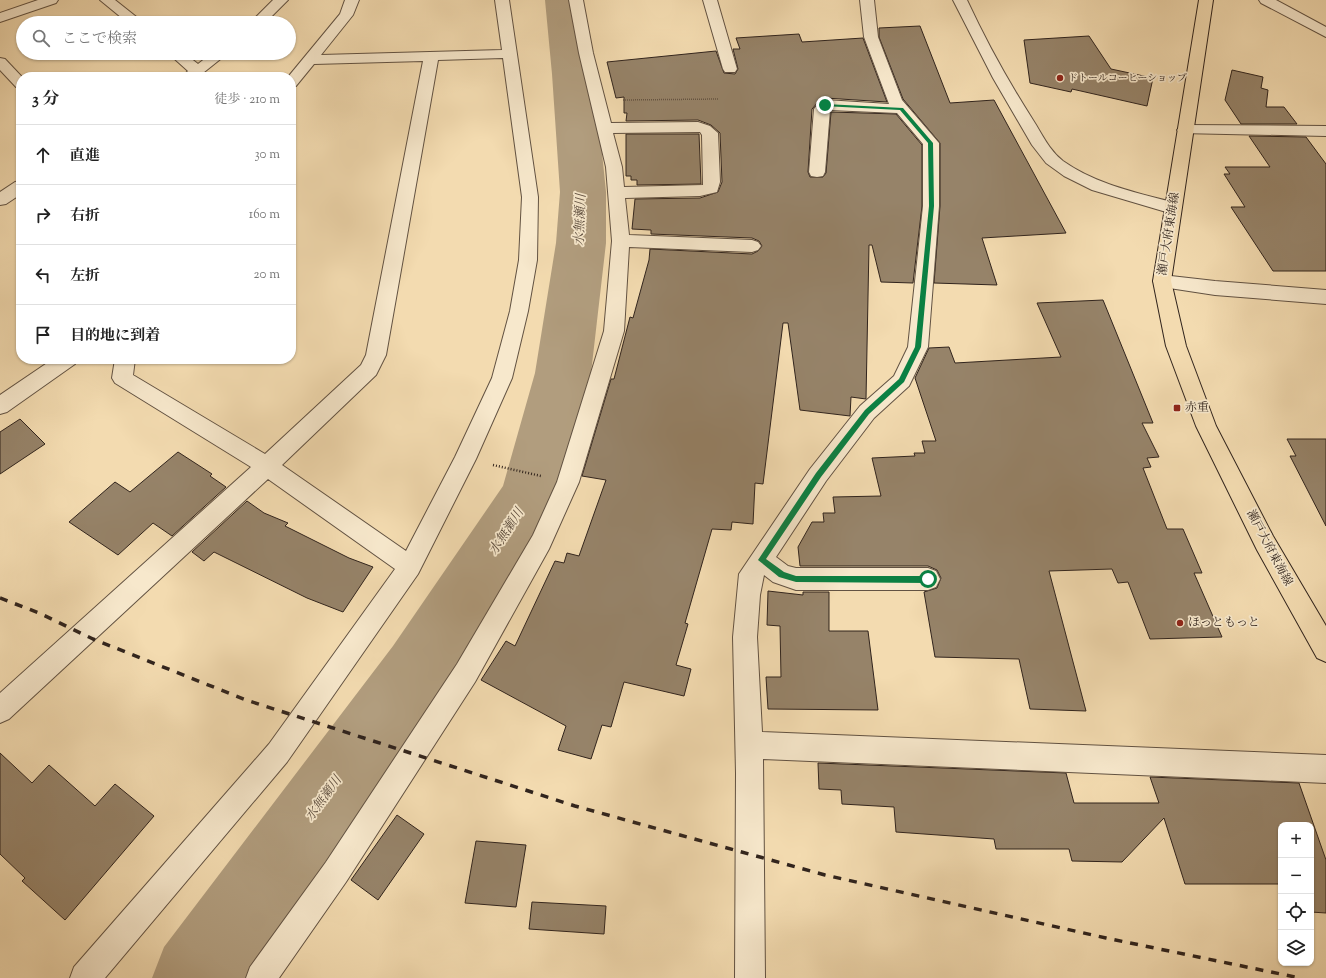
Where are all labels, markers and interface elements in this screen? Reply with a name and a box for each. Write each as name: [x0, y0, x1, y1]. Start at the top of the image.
search box: [16, 16, 296, 60]
icon: search: [30, 27, 52, 49]
text: ここで検索: [62, 29, 137, 50]
place label: ドトールコーヒーショップ: [1068, 71, 1187, 86]
marker: ドトールコーヒーショップ: [1055, 73, 1065, 83]
text: 3 分: [32, 88, 60, 112]
text: 徒歩 · 210 m: [214, 91, 280, 109]
route end: [816, 96, 834, 114]
icon: ahead: [32, 144, 54, 166]
text: 直進: [70, 146, 100, 167]
text: 30 m: [254, 146, 280, 164]
street label: 瀬戸大府東海線: [1154, 191, 1184, 277]
water label: 水無瀬川: [571, 192, 591, 246]
icon: right: [32, 204, 54, 226]
text: 右折: [70, 206, 100, 227]
text: 160 m: [249, 206, 280, 224]
icon: left: [32, 264, 54, 286]
text: 左折: [70, 266, 100, 287]
text: 20 m: [254, 266, 280, 284]
icon: arrive: [32, 324, 54, 346]
text: 目的地に到着: [70, 326, 160, 347]
place label: 赤重: [1185, 399, 1209, 417]
marker: 赤重: [1172, 403, 1182, 413]
water label: 水無瀬川: [485, 504, 530, 559]
street label: 瀬戸大府東海線: [1241, 507, 1297, 589]
route start: [919, 570, 937, 588]
place label: ほっともっと: [1188, 614, 1260, 632]
marker: ほっともっと: [1175, 618, 1185, 628]
water label: 水無瀬川: [301, 771, 348, 825]
map controls: [1278, 822, 1314, 966]
button: +: [1278, 822, 1314, 858]
button: −: [1278, 858, 1314, 894]
button: locate: [1278, 894, 1314, 930]
button: layers: [1278, 930, 1314, 966]

